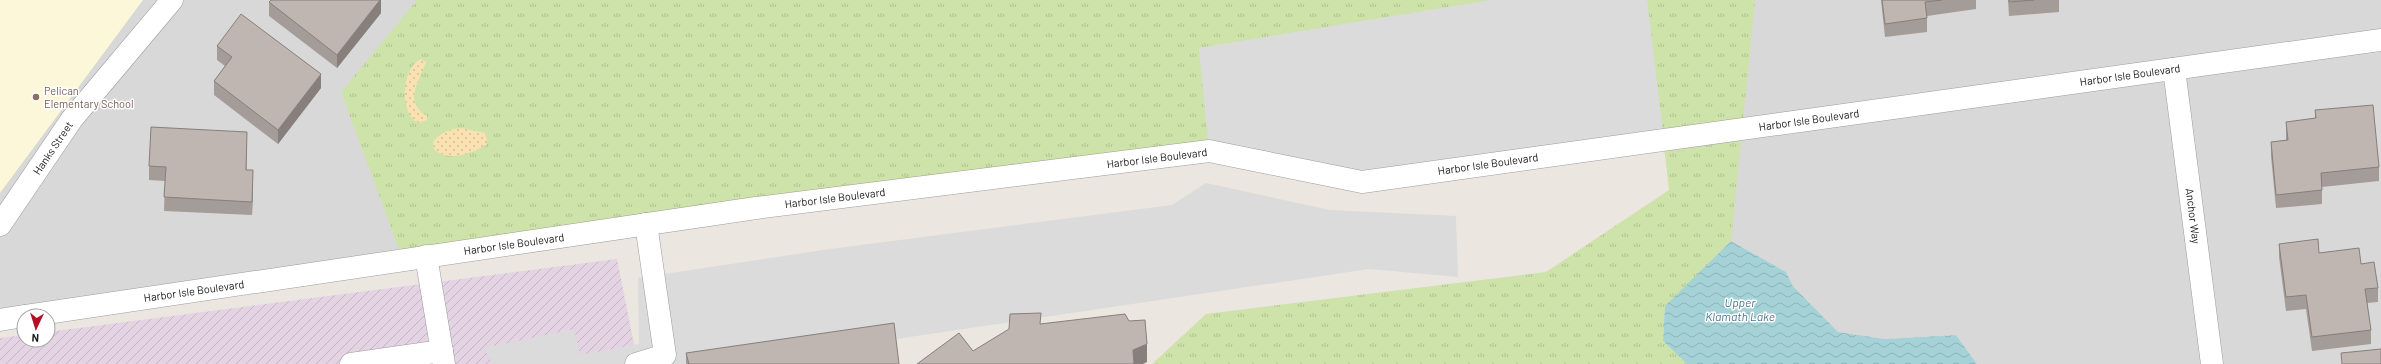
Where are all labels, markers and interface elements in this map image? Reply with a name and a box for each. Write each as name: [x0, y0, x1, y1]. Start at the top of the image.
street label: Harbor Isle Boulevard: [2079, 61, 2181, 88]
place label: Pelican Elementary School: [44, 84, 134, 110]
marker: Pelican Elementary School: [31, 92, 41, 102]
street label: Harbor Isle Boulevard: [1758, 106, 1860, 133]
street label: Hanks Street: [30, 118, 75, 177]
street label: Harbor Isle Boulevard: [1106, 145, 1208, 170]
street label: Harbor Isle Boulevard: [1437, 150, 1539, 177]
street label: Harbor Isle Boulevard: [784, 185, 886, 210]
street label: Anchor Way: [2184, 187, 2203, 245]
street label: Harbor Isle Boulevard: [463, 230, 565, 257]
street label: Harbor Isle Boulevard: [143, 277, 245, 304]
water label: Upper Klamath Lake: [1705, 295, 1775, 323]
north arrow: [16, 308, 56, 348]
text: N: [31, 332, 39, 345]

